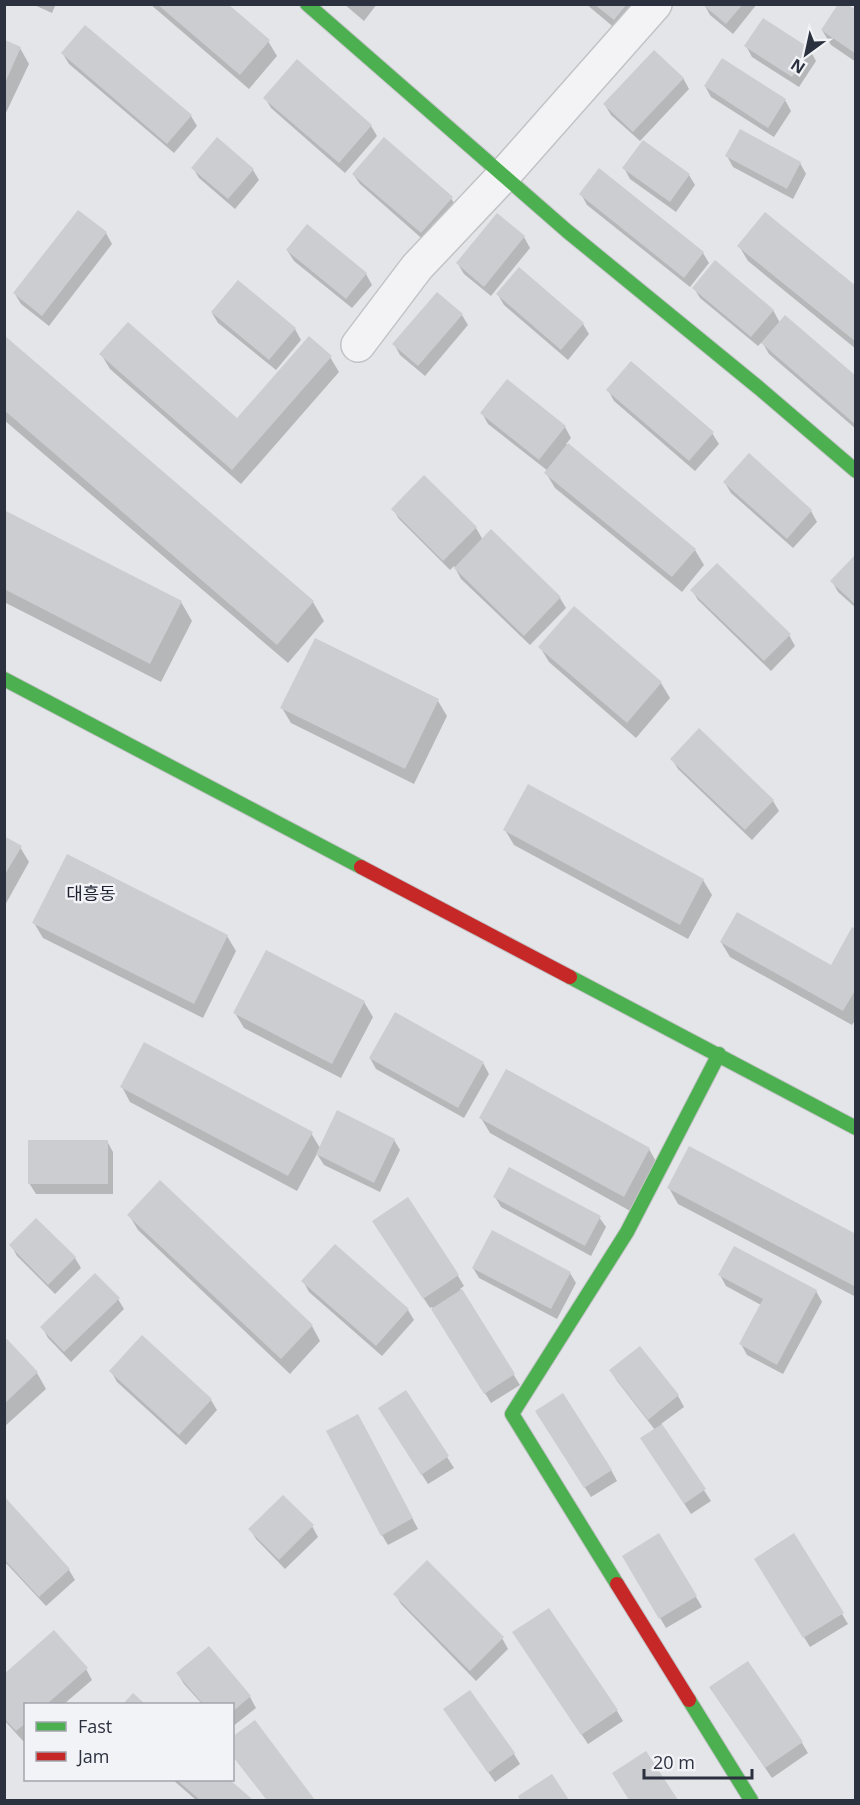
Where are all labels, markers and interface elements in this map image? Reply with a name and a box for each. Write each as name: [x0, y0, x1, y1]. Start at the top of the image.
north arrow: [776, 24, 836, 84]
text: N: [786, 54, 809, 79]
district label: 대흥동: [66, 881, 116, 905]
legend: [24, 1703, 234, 1781]
text: Fast: [78, 1714, 112, 1738]
scale bar: [644, 1742, 752, 1780]
text: Jam: [76, 1744, 110, 1768]
text: 20 m: [653, 1750, 695, 1774]

